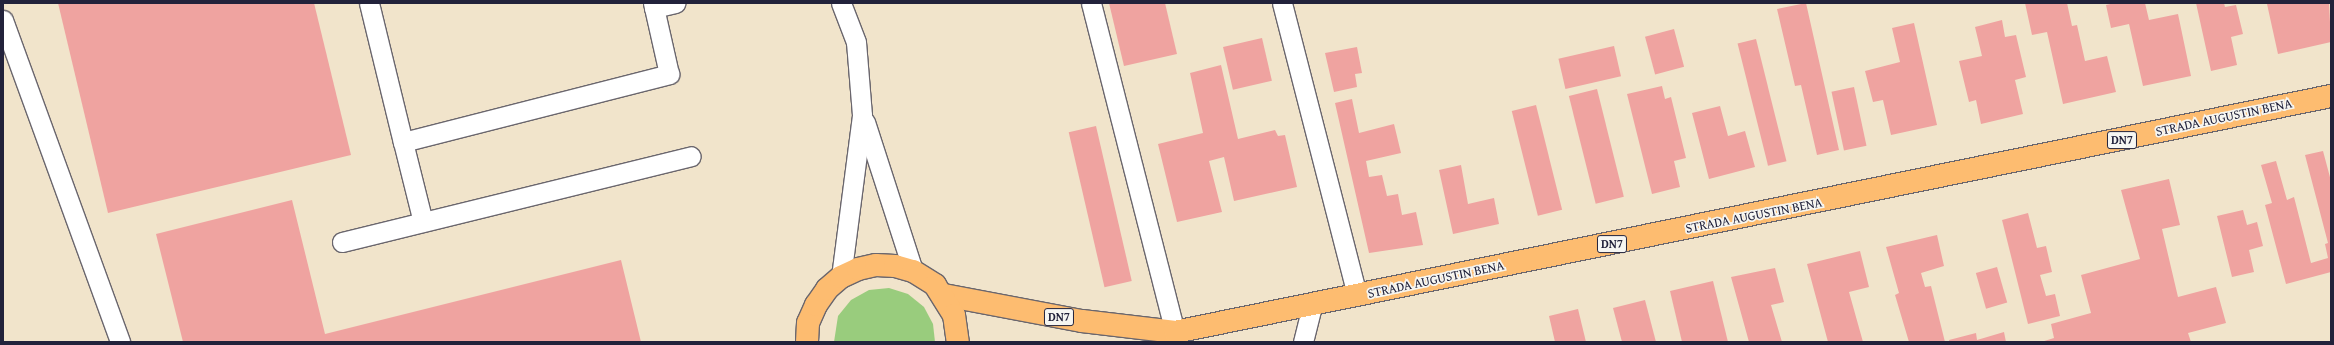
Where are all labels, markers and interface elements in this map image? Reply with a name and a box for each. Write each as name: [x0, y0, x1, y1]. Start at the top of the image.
street label: STRADA AUGUSTIN BENA: [2155, 96, 2293, 140]
road number: DN7: [2106, 130, 2138, 150]
street label: STRADA AUGUSTIN BENA: [1684, 195, 1824, 237]
road number: DN7: [1596, 234, 1628, 254]
street label: STRADA AUGUSTIN BENA: [1367, 258, 1505, 302]
road number: DN7: [1043, 307, 1075, 327]

